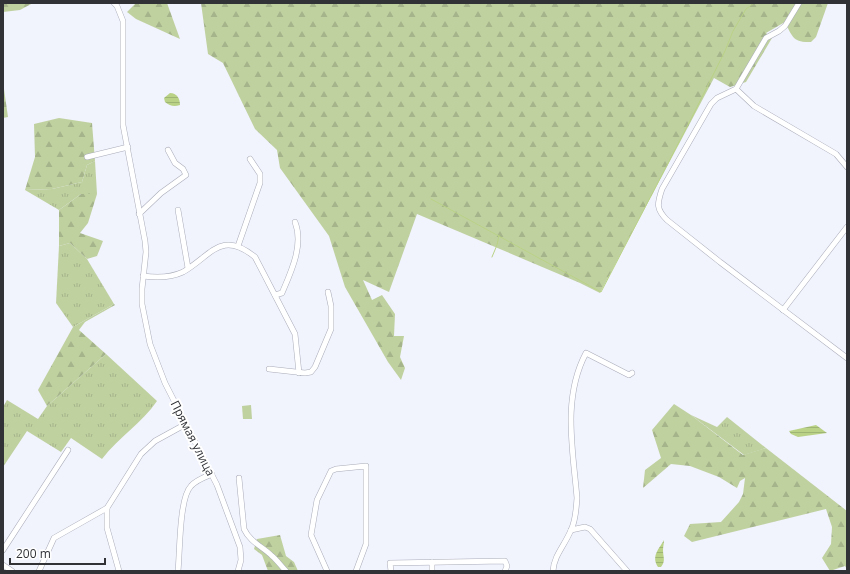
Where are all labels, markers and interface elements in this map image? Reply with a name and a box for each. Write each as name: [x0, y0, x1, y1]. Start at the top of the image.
street label: Прямая улица: [167, 397, 219, 479]
scale bar: [10, 540, 105, 566]
text: 200 m: [16, 545, 51, 562]

